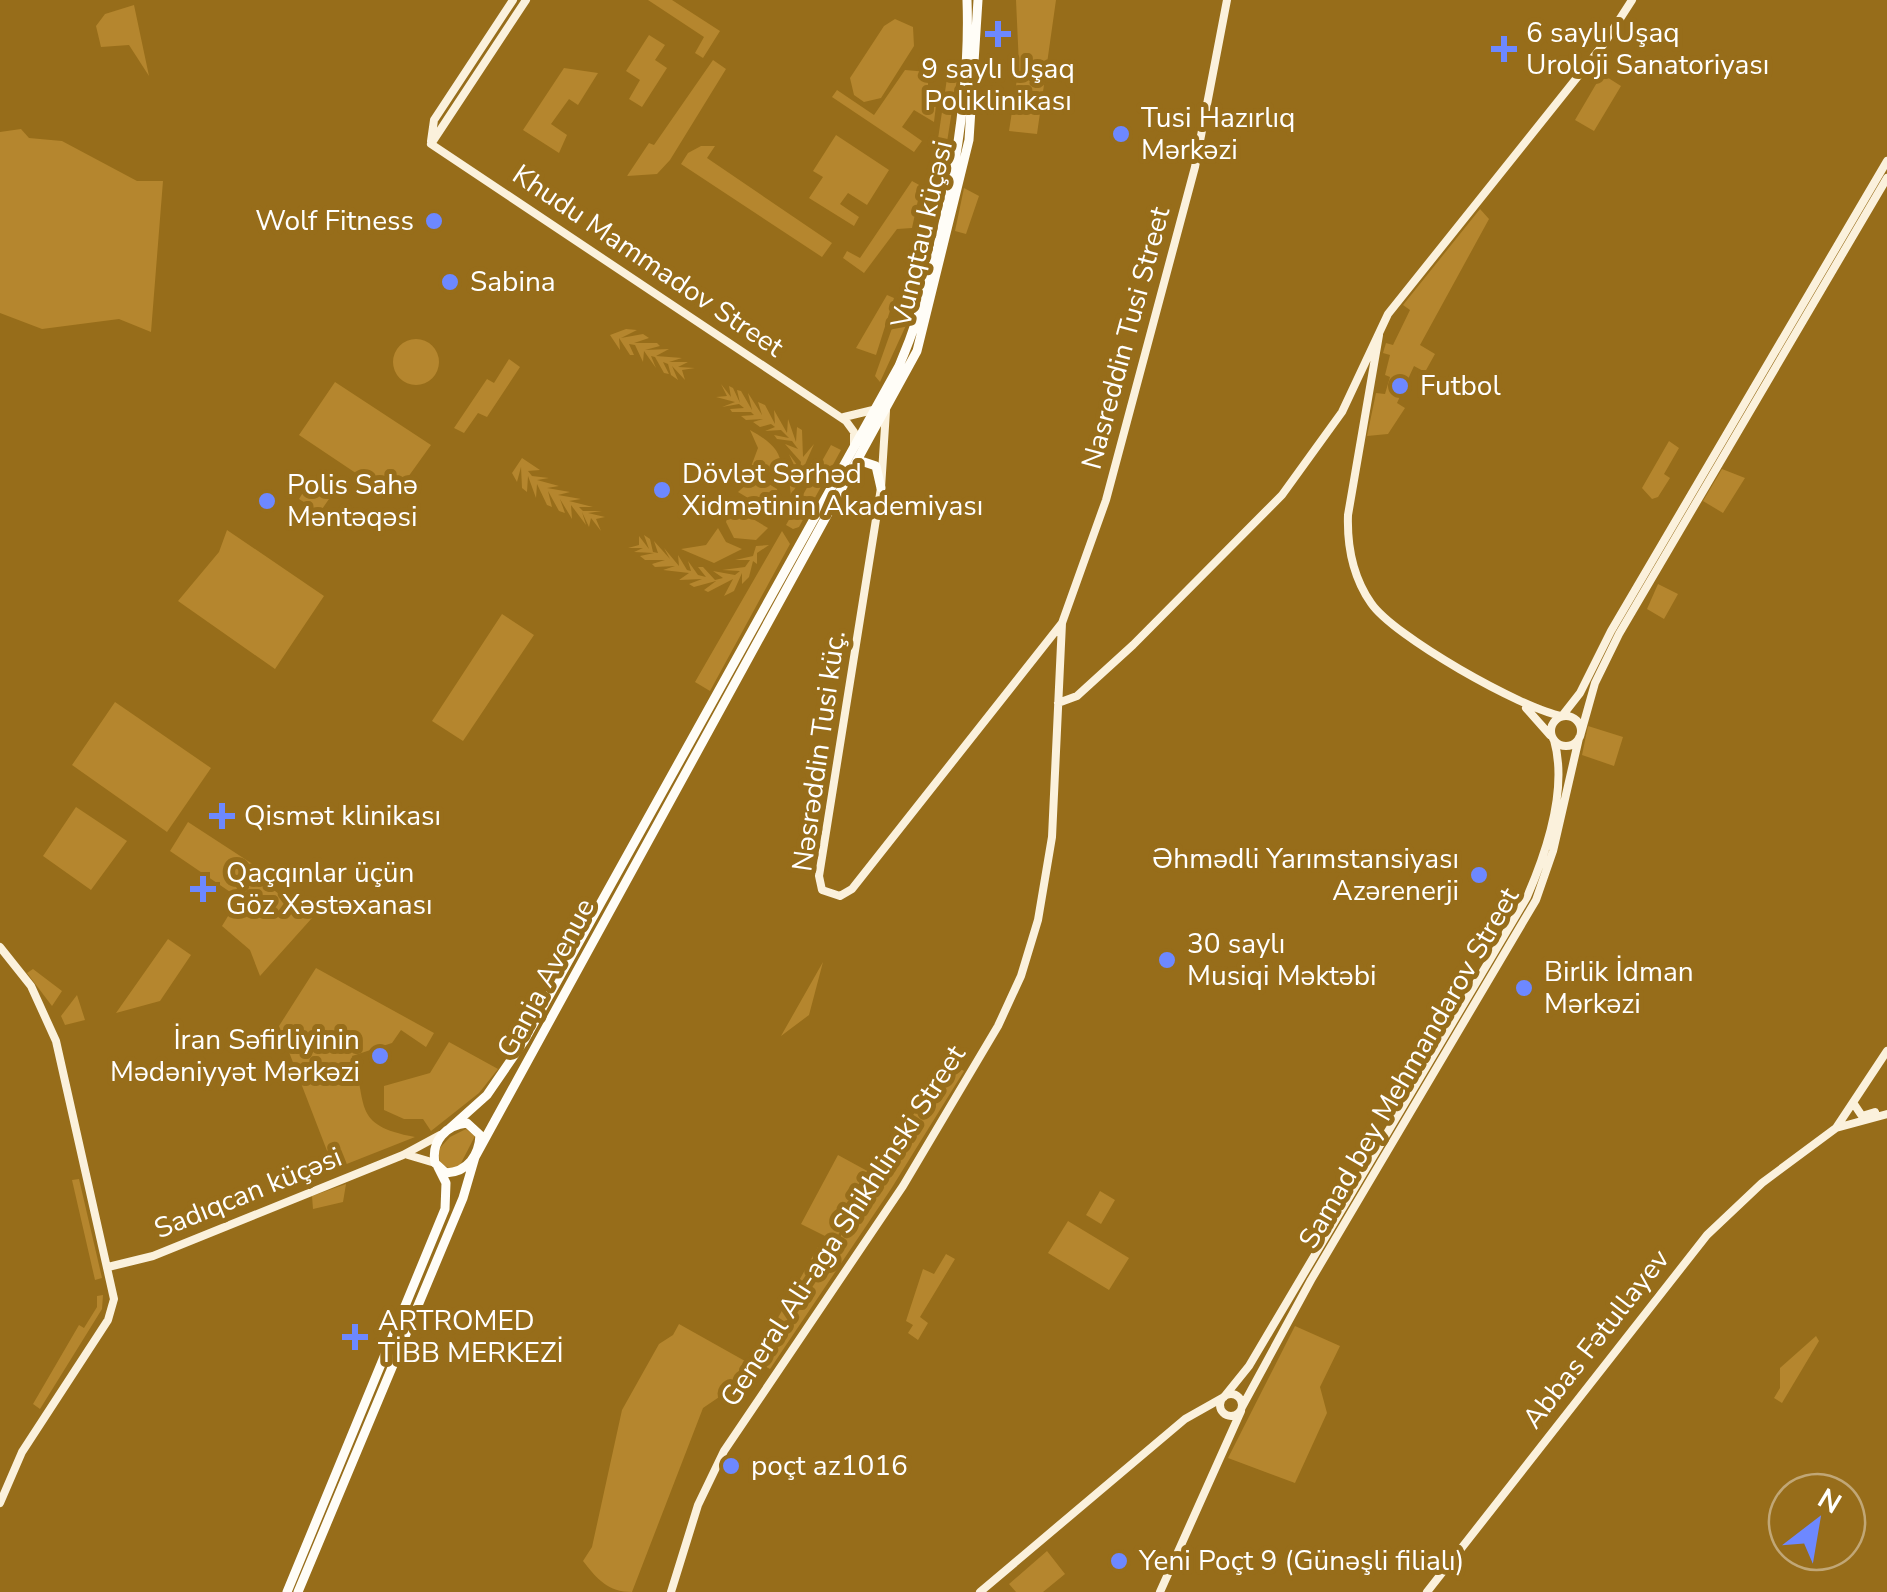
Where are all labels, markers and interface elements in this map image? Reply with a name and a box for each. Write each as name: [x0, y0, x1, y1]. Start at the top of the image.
place label: 6 saylı Uşaq Uroloji Sanatoriyası: [1526, 14, 1769, 84]
marker: 9 saylı Uşaq Poliklinikası: [985, 21, 1011, 47]
marker: 6 saylı Uşaq Uroloji Sanatoriyası: [1491, 36, 1517, 62]
place label: 9 saylı Uşaq Poliklinikası: [921, 50, 1075, 120]
place label: Tusi Hazırlıq Mərkəzi: [1141, 99, 1295, 169]
marker: Tusi Hazırlıq Mərkəzi: [1110, 123, 1132, 145]
street label: Vunqtau küçəsi: [882, 137, 962, 332]
street label: Khudu Mammadov Street: [505, 156, 791, 366]
place label: Wolf Fitness: [255, 202, 414, 240]
street label: Nasreddin Tusi Street: [1073, 202, 1179, 473]
marker: Wolf Fitness: [423, 210, 445, 232]
place label: Sabina: [470, 263, 556, 301]
marker: Sabina: [439, 271, 461, 293]
place label: Futbol: [1420, 367, 1501, 405]
marker: Futbol: [1389, 375, 1411, 397]
place label: Dövlət Sərhəd Xidmətinin Akademiyası: [682, 455, 983, 525]
place label: Polis Sahə Məntəqəsi: [287, 466, 418, 536]
marker: Dövlət Sərhəd Xidmətinin Akademiyası: [651, 479, 673, 501]
marker: Polis Sahə Məntəqəsi: [256, 490, 278, 512]
street label: Nəsrəddin Tusi küç.: [783, 628, 855, 874]
place label: Qismət klinikası: [244, 797, 441, 835]
marker: Qismət klinikası: [209, 803, 235, 829]
place label: Əhmədli Yarımstansiyası Azərenerji: [1152, 840, 1459, 910]
place label: Qaçqınlar üçün Göz Xəstəxanası: [226, 854, 433, 924]
marker: Əhmədli Yarımstansiyası Azərenerji: [1468, 864, 1490, 886]
marker: Qaçqınlar üçün Göz Xəstəxanası: [190, 876, 216, 902]
street label: Samad bey Mehmandarov Street: [1290, 880, 1528, 1255]
street label: Ganja Avenue: [488, 892, 604, 1064]
place label: 30 saylı Musiqi Məktəbi: [1187, 925, 1377, 995]
marker: 30 saylı Musiqi Məktəbi: [1156, 949, 1178, 971]
place label: Birlik İdman Mərkəzi: [1544, 953, 1694, 1023]
marker: Birlik İdman Mərkəzi: [1513, 977, 1535, 999]
place label: İran Səfirliyinin Mədəniyyət Mərkəzi: [110, 1021, 360, 1091]
street label: General Ali-aga Shikhlinski Street: [712, 1038, 975, 1414]
marker: İran Səfirliyinin Mədəniyyət Mərkəzi: [369, 1045, 391, 1067]
street label: Sadıqcan küçəsi: [149, 1138, 347, 1248]
street label: Abbas Fətullayev: [1514, 1241, 1679, 1437]
place label: ARTROMED TİBB MERKEZİ: [378, 1302, 564, 1372]
marker: ARTROMED TİBB MERKEZİ: [342, 1324, 368, 1350]
place label: poçt az1016: [751, 1447, 908, 1485]
marker: poçt az1016: [720, 1455, 742, 1477]
north arrow: [1767, 1472, 1867, 1572]
text: N: [1811, 1480, 1848, 1523]
place label: Yeni Poçt 9 (Günəşli filialı): [1138, 1542, 1464, 1580]
marker: Yeni Poçt 9 (Günəşli filialı): [1108, 1550, 1130, 1572]

